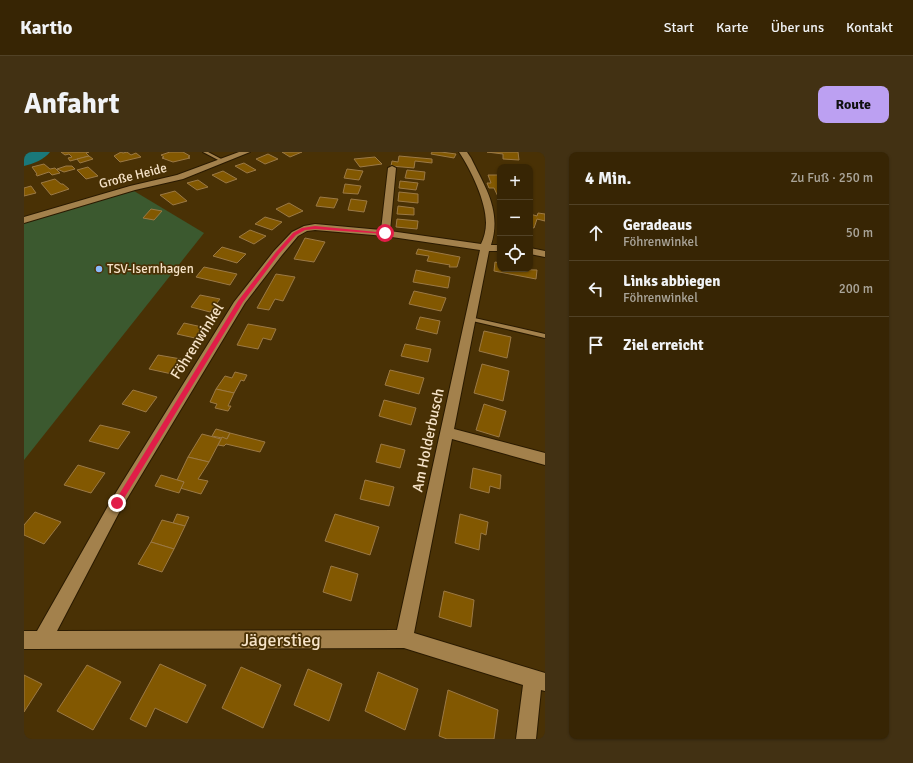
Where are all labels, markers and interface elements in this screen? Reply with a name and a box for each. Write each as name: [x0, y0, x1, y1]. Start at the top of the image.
text: Kartio: [20, 16, 73, 40]
text: Start: [664, 19, 694, 36]
text: Karte: [716, 19, 749, 36]
text: Über uns: [771, 19, 824, 36]
text: Kontakt: [846, 19, 893, 36]
button: Route: [818, 86, 889, 123]
text: Anfahrt: [24, 87, 120, 121]
street label: Große Heide: [97, 160, 169, 192]
map controls: [497, 164, 533, 272]
button: +: [497, 164, 533, 200]
text: 4 Min.: [585, 168, 631, 189]
text: Zu Fuß · 250 m: [790, 170, 873, 186]
button: −: [497, 200, 533, 236]
text: Geradeaus: [623, 216, 692, 234]
icon: ahead: [585, 222, 607, 244]
route start: [376, 224, 394, 242]
text: 50 m: [846, 225, 873, 241]
text: Föhrenwinkel: [623, 234, 698, 250]
button: locate: [497, 236, 533, 272]
place label: TSV-Isernhagen: [107, 261, 194, 277]
marker: TSV-Isernhagen: [94, 264, 104, 274]
text: Links abbiegen: [623, 272, 720, 290]
icon: left: [585, 278, 607, 300]
text: 200 m: [839, 281, 873, 297]
text: Föhrenwinkel: [623, 290, 698, 306]
street label: Föhrenwinkel: [166, 300, 228, 382]
icon: arrive: [585, 334, 607, 356]
text: Ziel erreicht: [623, 336, 704, 354]
street label: Am Holderbusch: [408, 387, 448, 493]
route end: [108, 494, 126, 512]
street label: Jägerstieg: [241, 629, 321, 651]

